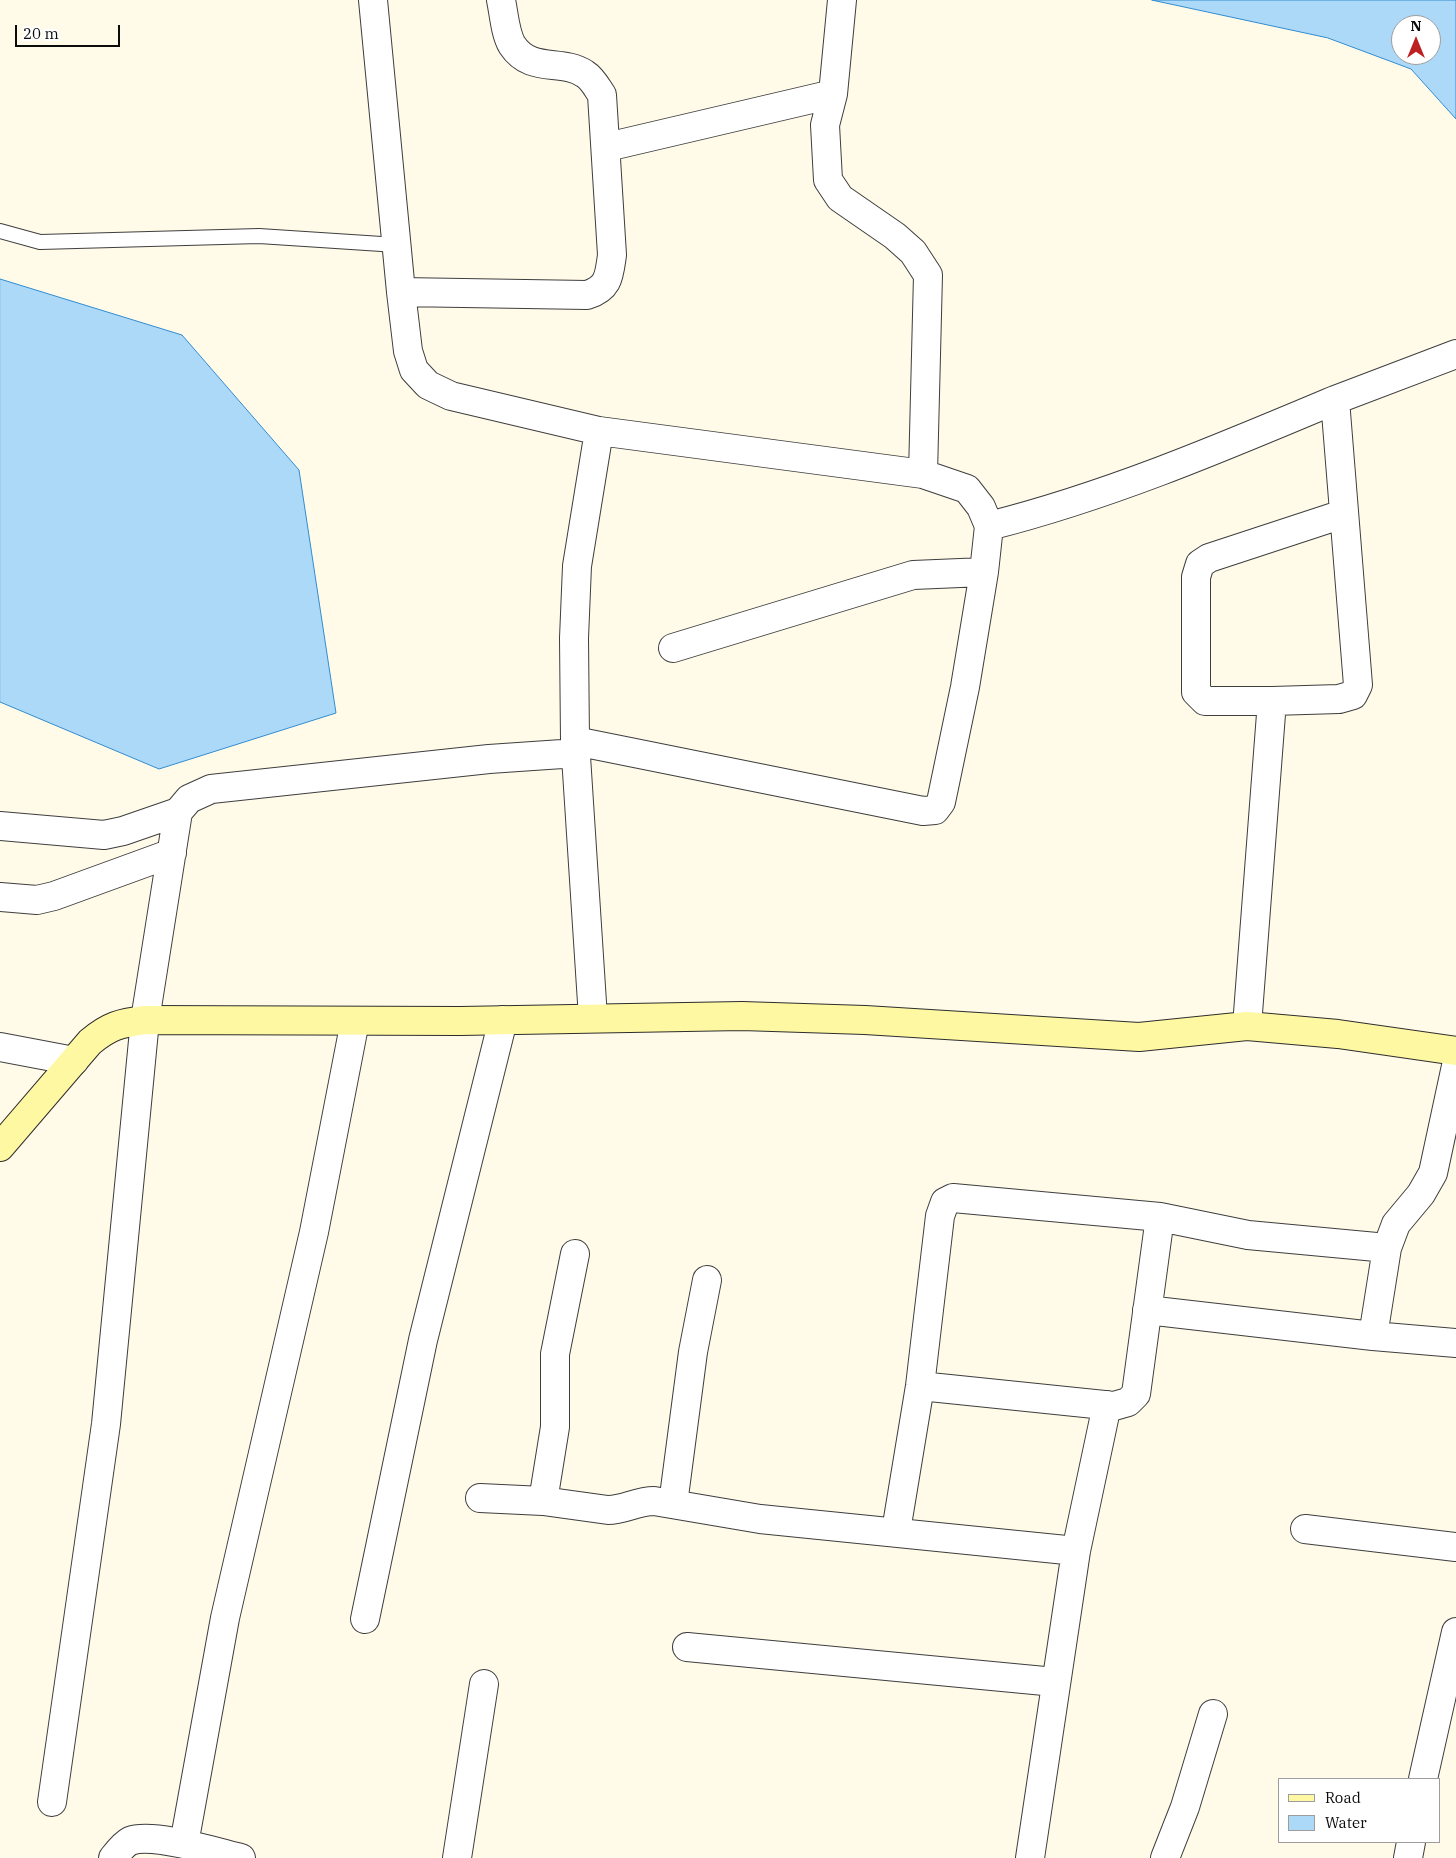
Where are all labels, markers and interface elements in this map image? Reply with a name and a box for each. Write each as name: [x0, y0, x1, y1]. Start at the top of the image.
scale bar: [18, 15, 122, 47]
north arrow: [1391, 15, 1441, 65]
text: N: [1410, 17, 1422, 35]
text: 20 m: [23, 24, 59, 43]
legend: [1278, 1778, 1441, 1843]
text: Road: [1325, 1788, 1361, 1807]
text: Water: [1325, 1813, 1367, 1832]

